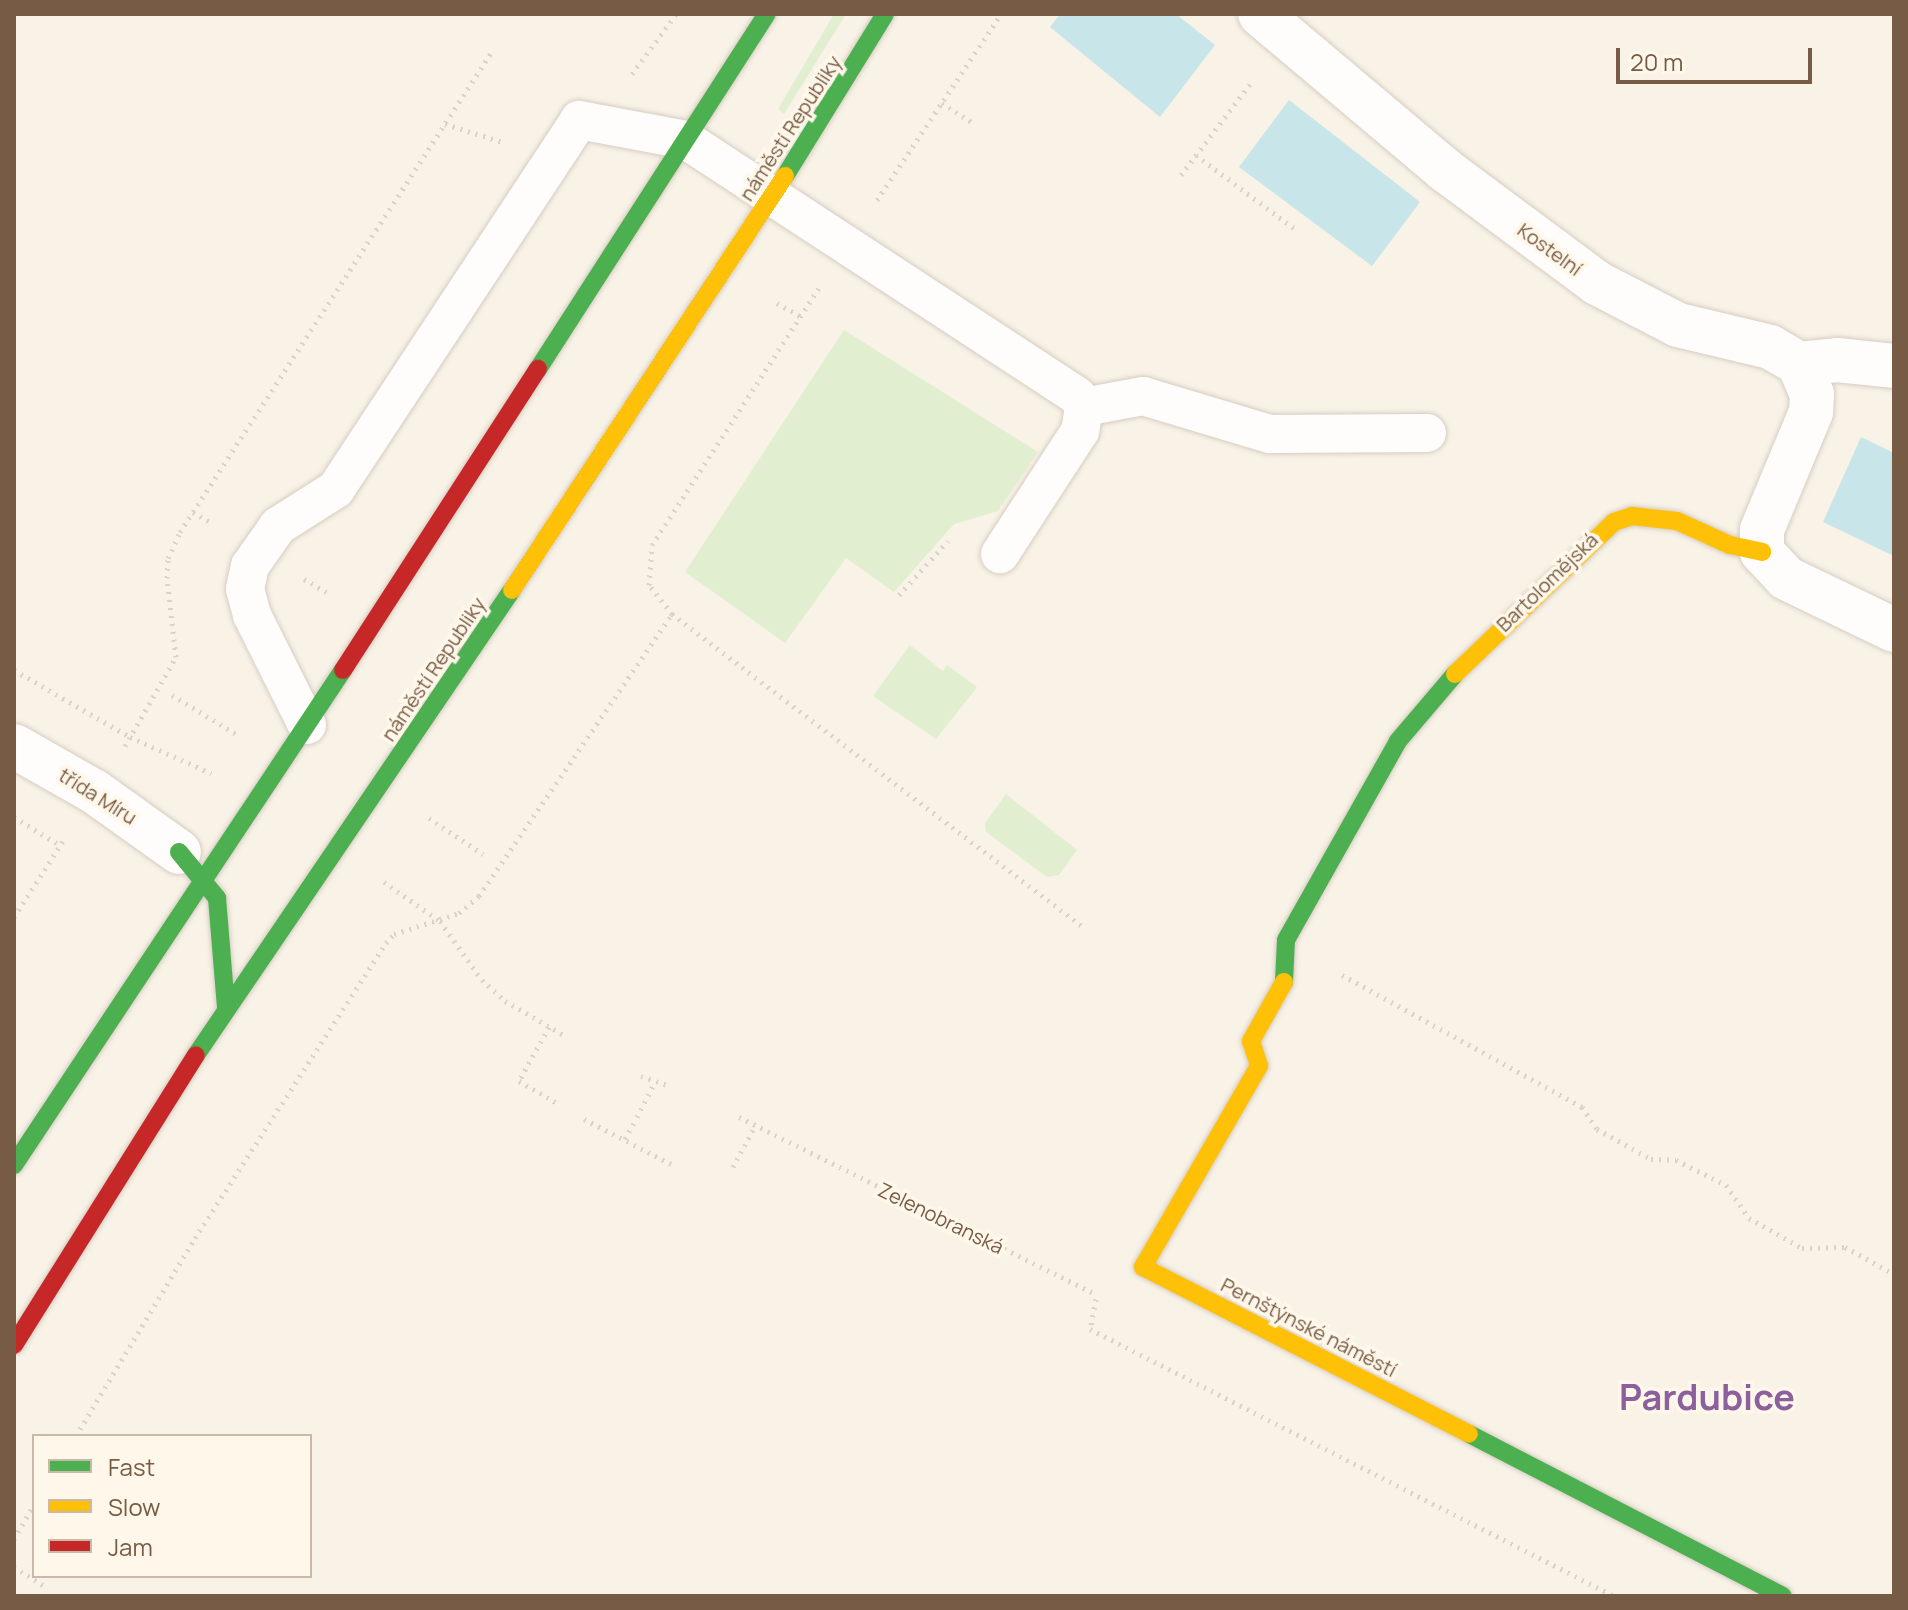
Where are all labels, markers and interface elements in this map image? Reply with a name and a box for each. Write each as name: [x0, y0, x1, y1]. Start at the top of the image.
scale bar: [1620, 32, 1816, 82]
text: 20 m: [1630, 45, 1683, 78]
street label: náměstí Republiky: [734, 51, 846, 205]
street label: Kostelní: [1513, 218, 1587, 280]
street label: Bartolomějská: [1491, 528, 1603, 636]
street label: náměstí Republiky: [376, 593, 490, 745]
street label: třída Míru: [55, 763, 141, 829]
street label: Zelenobranská: [874, 1177, 1008, 1259]
street label: Pernštýnské náměstí: [1217, 1272, 1401, 1382]
district label: Pardubice: [1619, 1375, 1795, 1419]
legend: [32, 1434, 312, 1578]
text: Fast: [108, 1450, 155, 1483]
text: Slow: [108, 1490, 161, 1523]
text: Jam: [108, 1530, 153, 1563]

